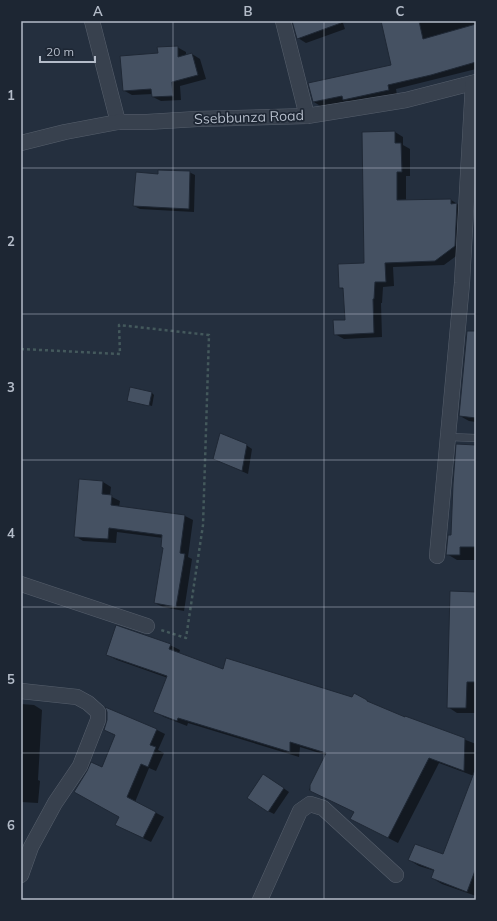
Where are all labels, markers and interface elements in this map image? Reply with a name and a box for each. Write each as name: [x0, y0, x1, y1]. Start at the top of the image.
text: A: [93, 3, 103, 19]
text: B: [244, 3, 253, 19]
text: C: [396, 3, 405, 19]
scale bar: [40, 38, 95, 64]
text: 20 m: [46, 44, 74, 59]
text: 1: [7, 87, 15, 103]
street label: Ssebbunza Road: [194, 106, 304, 128]
text: 2: [7, 233, 15, 249]
text: 3: [7, 379, 15, 395]
text: 4: [7, 525, 15, 541]
text: 5: [7, 671, 15, 687]
text: 6: [7, 817, 15, 833]

